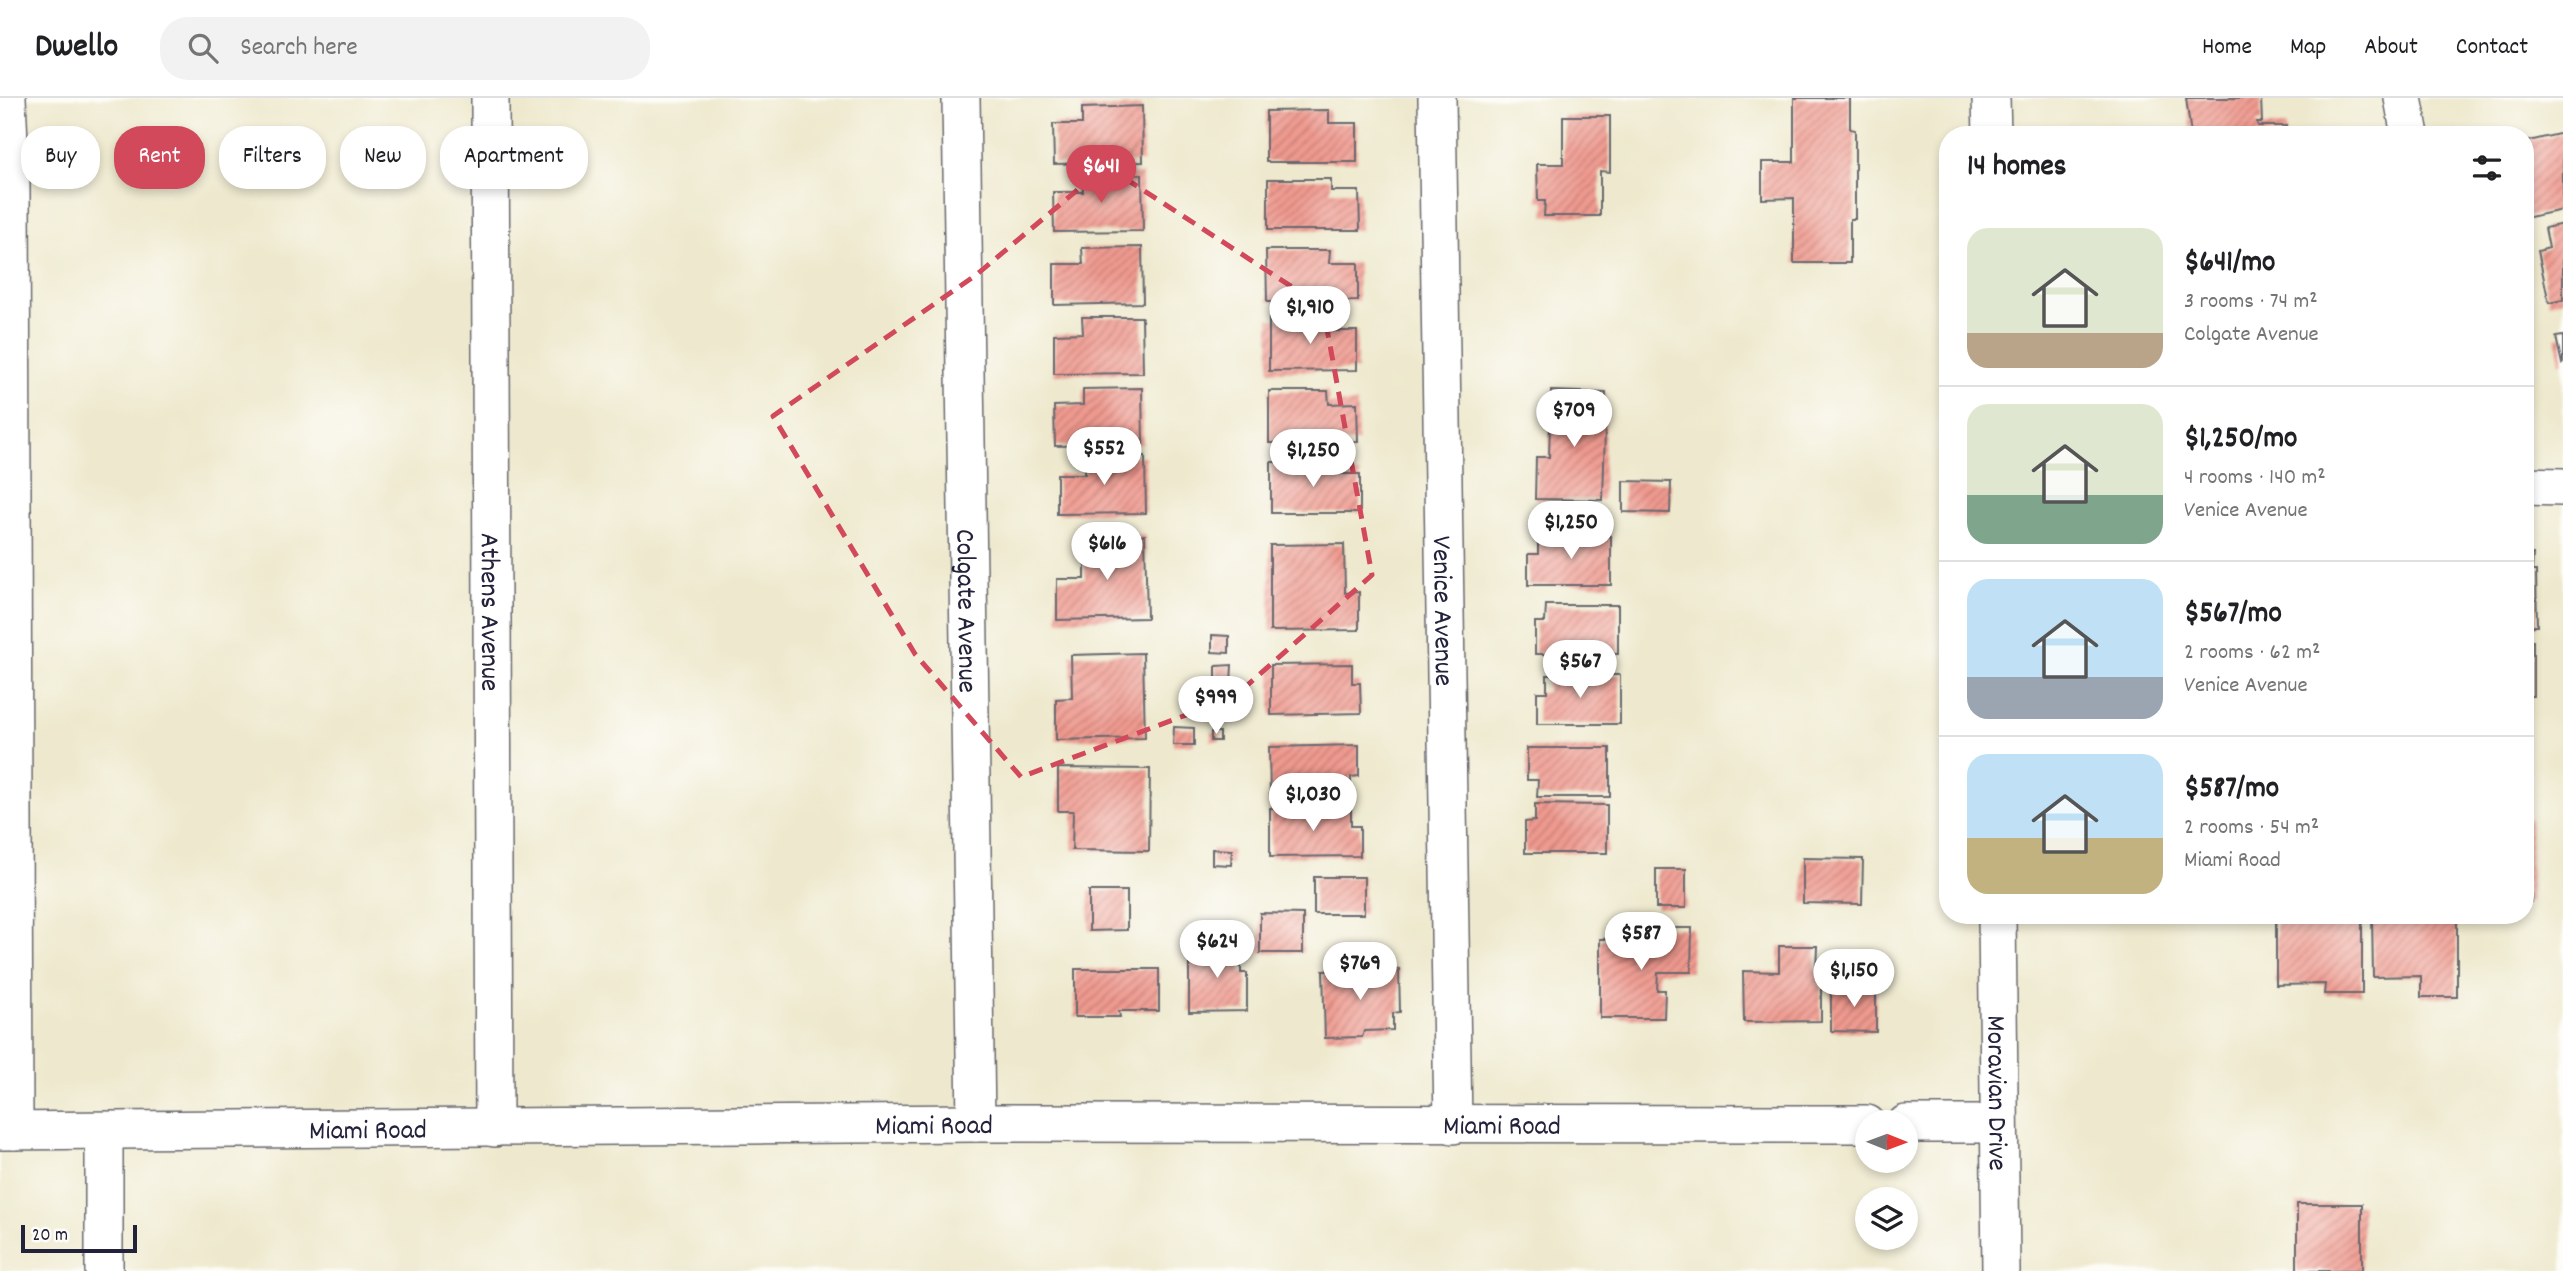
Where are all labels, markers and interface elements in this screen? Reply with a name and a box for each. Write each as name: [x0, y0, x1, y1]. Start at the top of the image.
search box: [160, 17, 650, 80]
text: Dwello: [35, 25, 118, 72]
icon: search: [184, 29, 222, 67]
text: Search here: [240, 30, 358, 67]
text: Home: [2202, 31, 2252, 65]
text: Map: [2290, 31, 2326, 65]
text: About: [2364, 31, 2418, 65]
text: Contact: [2456, 31, 2528, 65]
chip: Buy: [21, 126, 100, 189]
chip: Rent: [114, 126, 205, 189]
chip: Filters: [219, 126, 326, 189]
chip: New: [340, 126, 426, 189]
chip: Apartment: [440, 126, 588, 189]
pin: $641: [1060, 146, 1142, 205]
text: 14 homes: [1967, 147, 2066, 190]
icon: filters: [2468, 149, 2506, 187]
text: $641: [1082, 151, 1120, 184]
text: $641/mo: [2184, 243, 2275, 286]
icon: home: [2023, 256, 2107, 340]
pin: $1,910: [1253, 286, 1367, 346]
text: 3 rooms · 74 m²: [2184, 286, 2318, 319]
text: $1,910: [1285, 292, 1335, 325]
text: Colgate Avenue: [2184, 319, 2319, 352]
pin: $709: [1533, 390, 1615, 449]
text: $709: [1552, 395, 1596, 428]
text: $1,250/mo: [2184, 419, 2297, 462]
pin: $552: [1063, 428, 1145, 487]
pin: $1,250: [1256, 430, 1370, 489]
icon: home: [2023, 432, 2107, 516]
text: $552: [1082, 433, 1126, 466]
text: $1,250: [1286, 435, 1340, 468]
text: 4 rooms · 140 m²: [2184, 462, 2326, 495]
text: Venice Avenue: [2184, 495, 2308, 528]
pin: $1,250: [1514, 502, 1628, 561]
text: $1,250: [1544, 507, 1598, 540]
pin: $616: [1066, 522, 1148, 582]
text: $616: [1087, 528, 1127, 561]
street label: Colgate Avenue: [942, 529, 985, 693]
street label: Athens Avenue: [467, 533, 507, 691]
street label: Venice Avenue: [1419, 535, 1461, 687]
text: $567/mo: [2184, 594, 2282, 637]
icon: home: [2023, 607, 2107, 691]
text: 2 rooms · 62 m²: [2184, 637, 2320, 670]
pin: $567: [1539, 640, 1621, 700]
text: $567: [1559, 646, 1601, 679]
text: Venice Avenue: [2184, 670, 2308, 703]
pin: $999: [1175, 676, 1257, 736]
text: $999: [1194, 682, 1238, 715]
text: $587/mo: [2184, 769, 2279, 812]
pin: $1,030: [1256, 774, 1370, 833]
text: $1,030: [1285, 779, 1341, 812]
icon: home: [2023, 782, 2107, 866]
text: 2 rooms · 54 m²: [2184, 812, 2319, 845]
text: Miami Road: [2184, 845, 2281, 878]
pin: $587: [1600, 912, 1682, 972]
text: $587: [1621, 918, 1661, 951]
pin: $624: [1176, 920, 1258, 980]
text: $624: [1196, 926, 1238, 959]
pin: $769: [1319, 942, 1401, 1002]
text: $769: [1339, 948, 1381, 981]
pin: $1,150: [1797, 950, 1911, 1009]
text: $1,150: [1829, 955, 1879, 988]
street label: Moravian Drive: [1973, 1015, 2015, 1171]
street label: Miami Road: [875, 1108, 993, 1149]
street label: Miami Road: [1443, 1109, 1561, 1149]
north arrow: [1855, 1110, 1918, 1172]
map controls: [1855, 1110, 1918, 1250]
street label: Miami Road: [309, 1113, 427, 1153]
button: layers: [1855, 1187, 1918, 1250]
scale bar: [21, 1222, 136, 1254]
text: 20 m: [32, 1223, 68, 1250]

